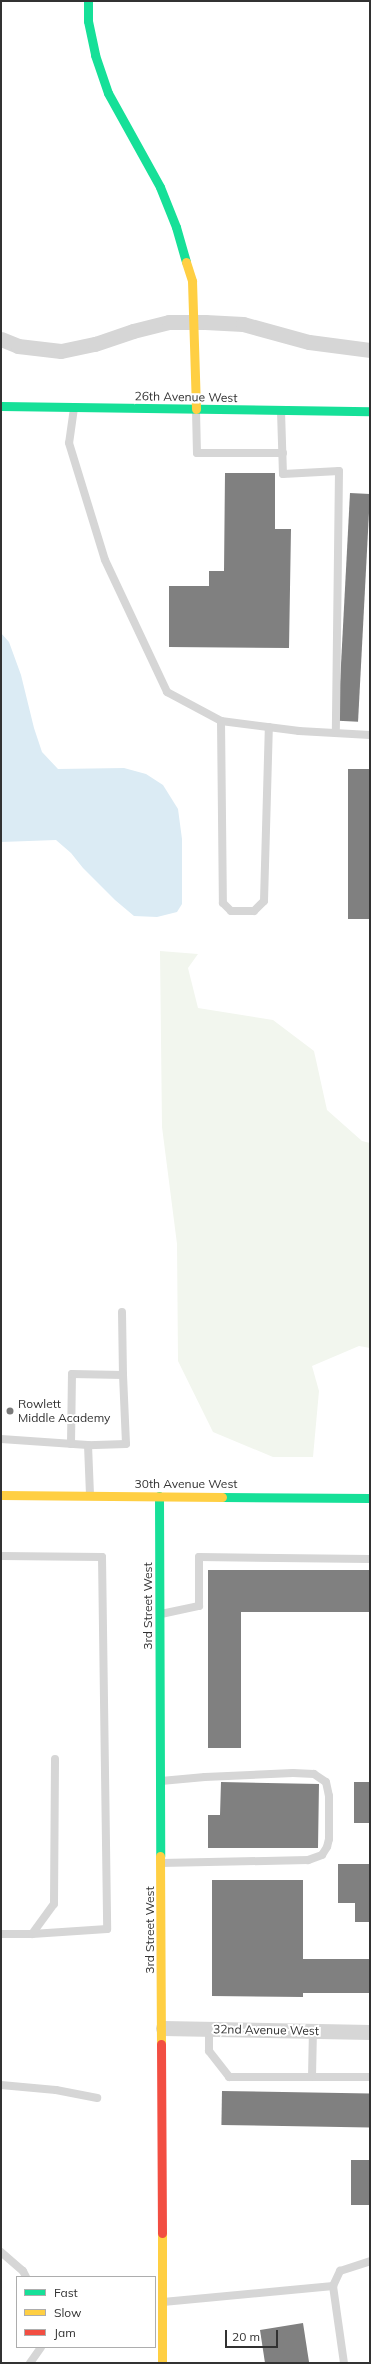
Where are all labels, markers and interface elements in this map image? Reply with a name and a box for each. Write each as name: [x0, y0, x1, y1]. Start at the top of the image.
street label: 26th Avenue West: [134, 389, 238, 405]
place label: Rowlett Middle Academy: [18, 1397, 110, 1425]
marker: Rowlett Middle Academy: [5, 1406, 15, 1416]
street label: 30th Avenue West: [135, 1477, 237, 1491]
street label: 3rd Street West: [141, 1562, 155, 1650]
street label: 3rd Street West: [143, 1886, 157, 1974]
street label: 32nd Avenue West: [213, 2022, 319, 2038]
legend: [16, 2276, 156, 2348]
text: Fast: [54, 2285, 78, 2300]
text: Slow: [54, 2305, 82, 2320]
scale bar: [227, 2322, 280, 2348]
text: Jam: [54, 2325, 76, 2340]
text: 20 m: [232, 2329, 260, 2344]

